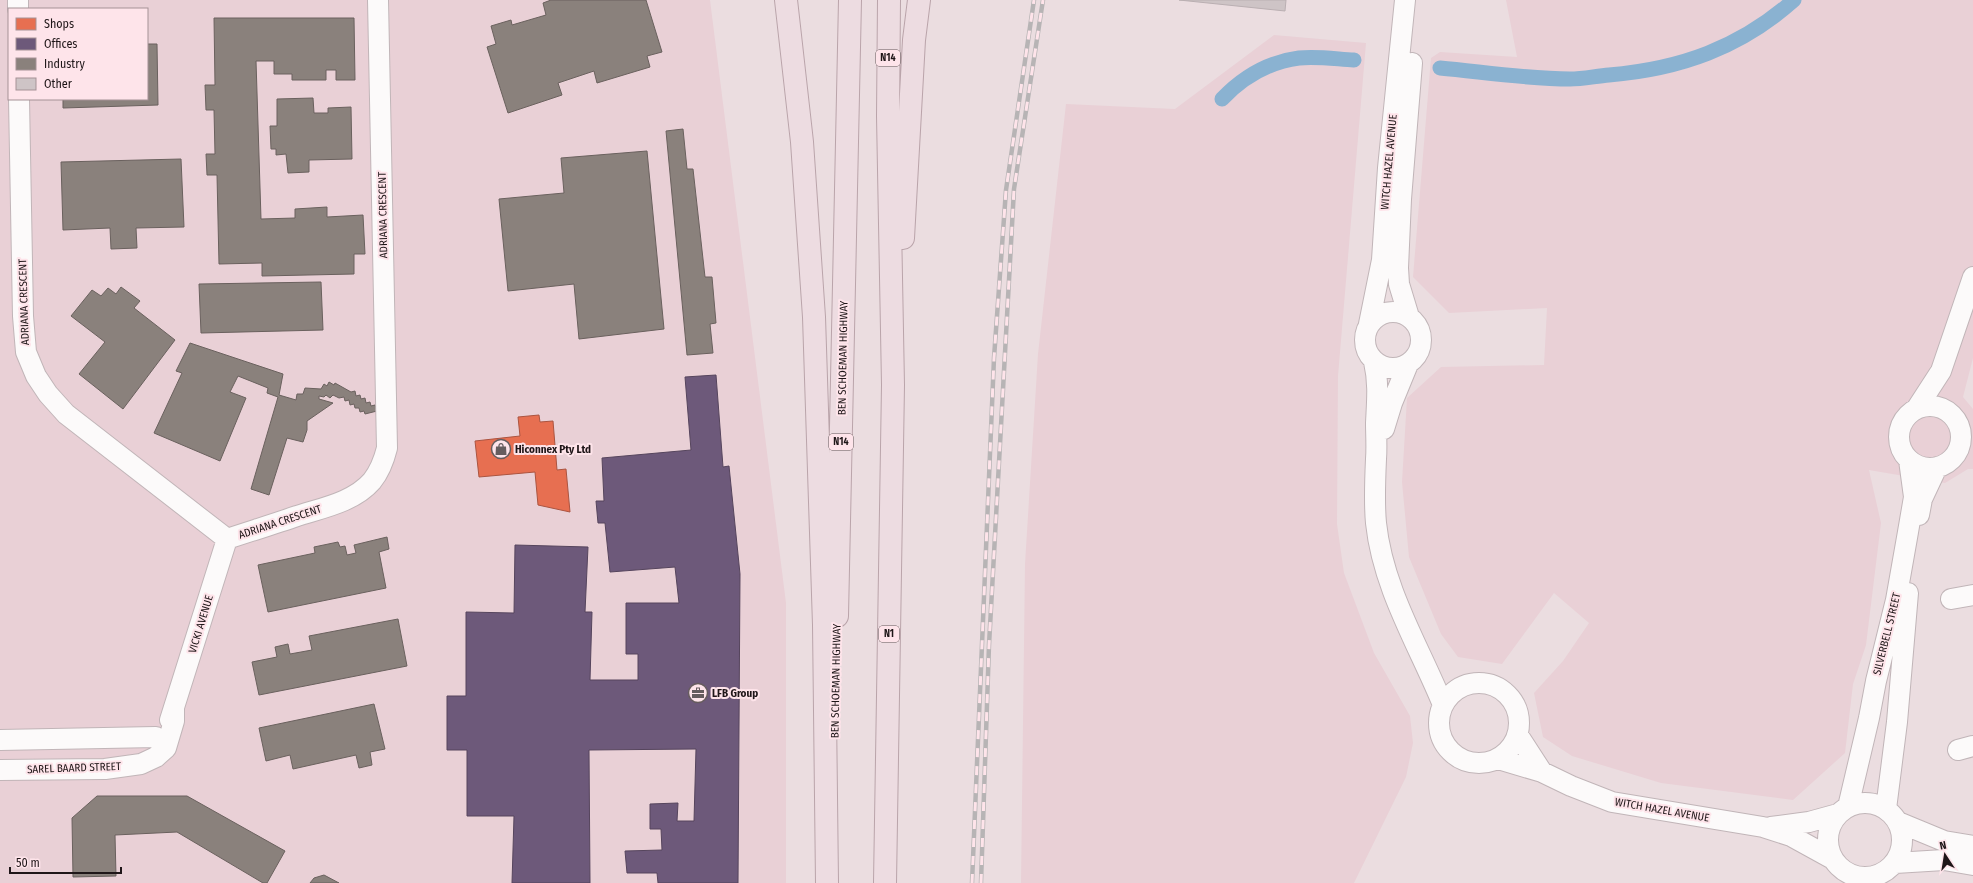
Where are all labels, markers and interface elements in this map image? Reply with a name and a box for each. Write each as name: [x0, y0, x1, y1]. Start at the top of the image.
legend: [8, 8, 148, 100]
text: Shops: [44, 17, 74, 31]
text: Offices: [44, 37, 77, 51]
road number: N14: [876, 50, 900, 66]
text: Industry: [44, 57, 85, 71]
text: Other: [44, 77, 73, 91]
street label: WITCH HAZEL AVENUE: [1378, 114, 1400, 210]
street label: ADRIANA CRESCENT: [376, 171, 390, 258]
street label: ADRIANA CRESCENT: [16, 258, 32, 345]
street label: BEN SCHOEMAN HIGHWAY: [836, 300, 851, 415]
road number: N14: [829, 434, 853, 450]
shop icon: Hiconnex Pty Ltd: [490, 438, 512, 460]
place label: Hiconnex Pty Ltd: [515, 443, 591, 456]
street label: ADRIANA CRESCENT: [237, 502, 324, 542]
street label: SILVERBELL STREET: [1870, 591, 1904, 677]
street label: VICKI AVENUE: [186, 593, 216, 655]
street label: BEN SCHOEMAN HIGHWAY: [829, 623, 844, 738]
road number: N1: [879, 626, 899, 642]
office icon: LFB Group: [687, 682, 709, 704]
place label: LFB Group: [712, 687, 758, 700]
street label: SAREL BAARD STREET: [27, 760, 122, 776]
street label: WITCH HAZEL AVENUE: [1614, 795, 1710, 825]
north arrow: [1925, 835, 1965, 875]
text: N: [1938, 839, 1948, 853]
scale bar: [10, 849, 121, 875]
text: 50 m: [16, 856, 40, 870]

